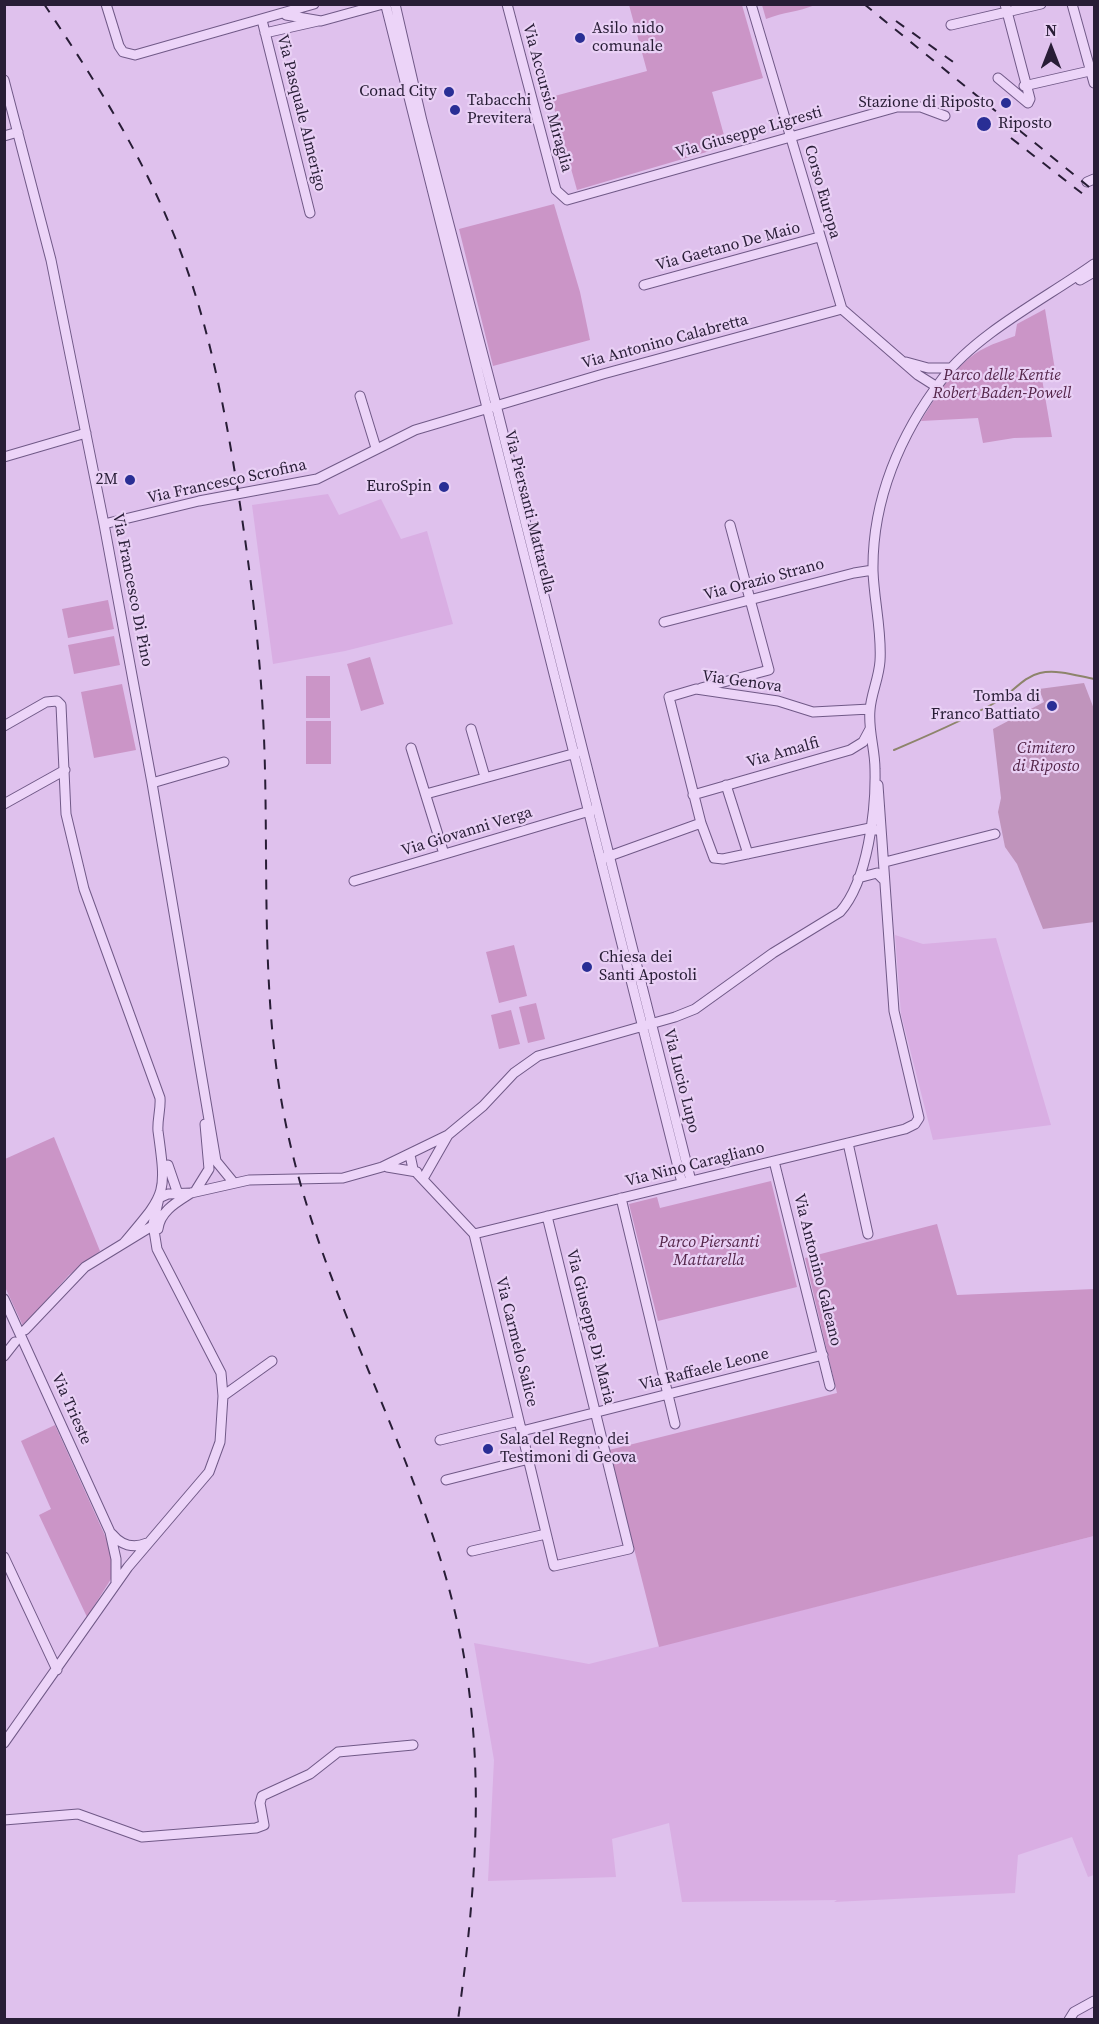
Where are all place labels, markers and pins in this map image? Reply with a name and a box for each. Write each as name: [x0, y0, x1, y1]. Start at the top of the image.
place label: Asilo nido comunale: [592, 19, 664, 57]
marker: Asilo nido comunale: [573, 31, 587, 45]
place label: Conad City: [359, 82, 437, 102]
marker: Conad City: [442, 85, 456, 99]
place label: Tabacchi Previtera: [467, 91, 532, 129]
place label: Stazione di Riposto: [859, 93, 994, 113]
marker: Stazione di Riposto: [999, 96, 1013, 110]
marker: Tabacchi Previtera: [448, 103, 462, 117]
place label: Riposto: [998, 114, 1052, 134]
marker: Riposto: [975, 115, 993, 133]
place label: 2M: [96, 470, 118, 490]
marker: 2M: [123, 473, 137, 487]
place label: EuroSpin: [366, 477, 432, 497]
marker: EuroSpin: [437, 480, 451, 494]
place label: Tomba di Franco Battiato: [931, 687, 1040, 725]
marker: Tomba di Franco Battiato: [1045, 699, 1059, 713]
place label: Chiesa dei Santi Apostoli: [599, 948, 697, 986]
marker: Chiesa dei Santi Apostoli: [580, 960, 594, 974]
place label: Sala del Regno dei Testimoni di Geova: [500, 1430, 636, 1468]
marker: Sala del Regno dei Testimoni di Geova: [481, 1442, 495, 1456]

